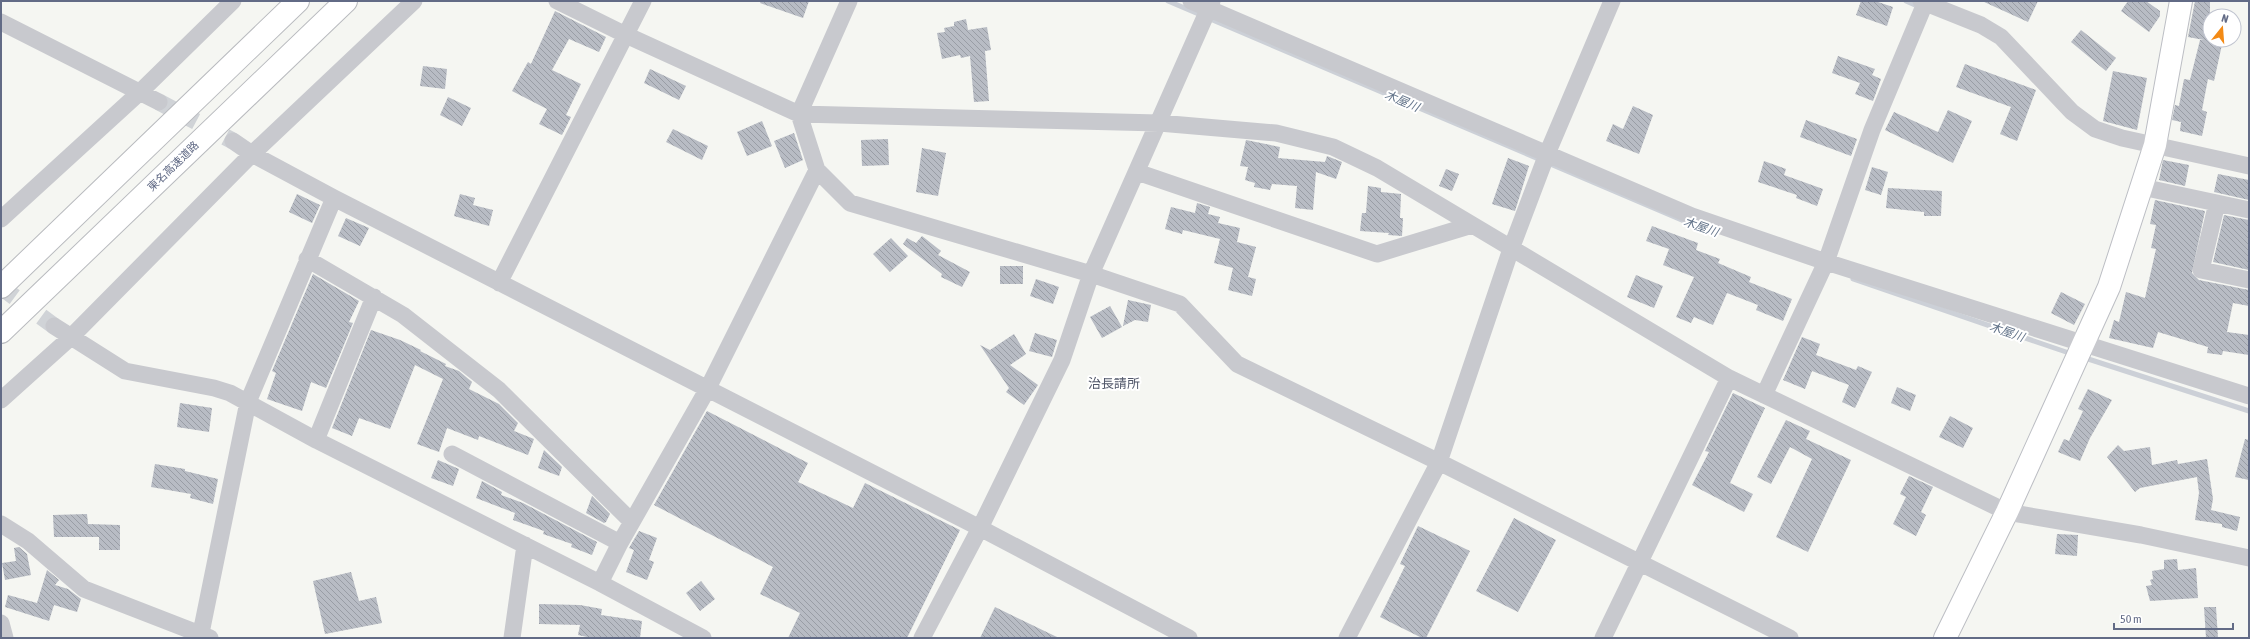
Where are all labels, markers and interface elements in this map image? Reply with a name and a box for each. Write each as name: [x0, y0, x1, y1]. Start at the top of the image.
north arrow: [2202, 8, 2242, 48]
text: N: [2220, 12, 2230, 25]
water label: 木屋川: [1383, 88, 1423, 115]
street label: 東名高速道路: [145, 139, 201, 193]
water label: 木屋川: [1682, 215, 1722, 240]
water label: 木屋川: [1988, 320, 2028, 345]
district label: 治長請所: [1088, 376, 1140, 391]
scale bar: [2114, 605, 2233, 631]
text: 50 m: [2120, 612, 2142, 626]

